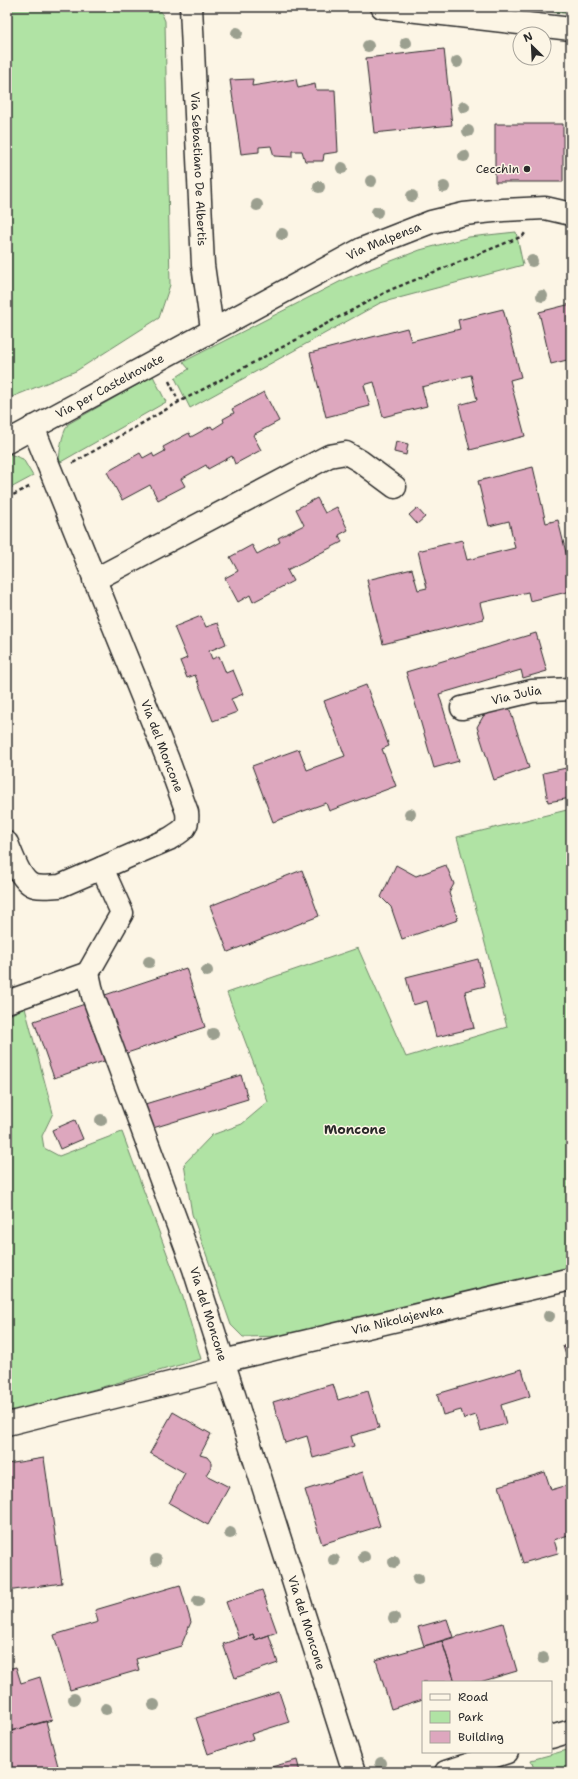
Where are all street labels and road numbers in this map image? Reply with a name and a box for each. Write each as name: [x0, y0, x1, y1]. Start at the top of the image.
street label: Via Sebastiano De Albertis: [187, 91, 210, 247]
street label: Via Malpensa: [343, 219, 424, 264]
street label: Via per Castelnovate: [53, 350, 167, 422]
street label: Via Julia: [490, 682, 543, 709]
street label: Via del Moncone: [137, 697, 187, 795]
street label: Via del Moncone: [186, 1265, 231, 1363]
street label: Via Nikolajewka: [350, 1301, 445, 1338]
street label: Via del Moncone: [284, 1574, 329, 1672]

